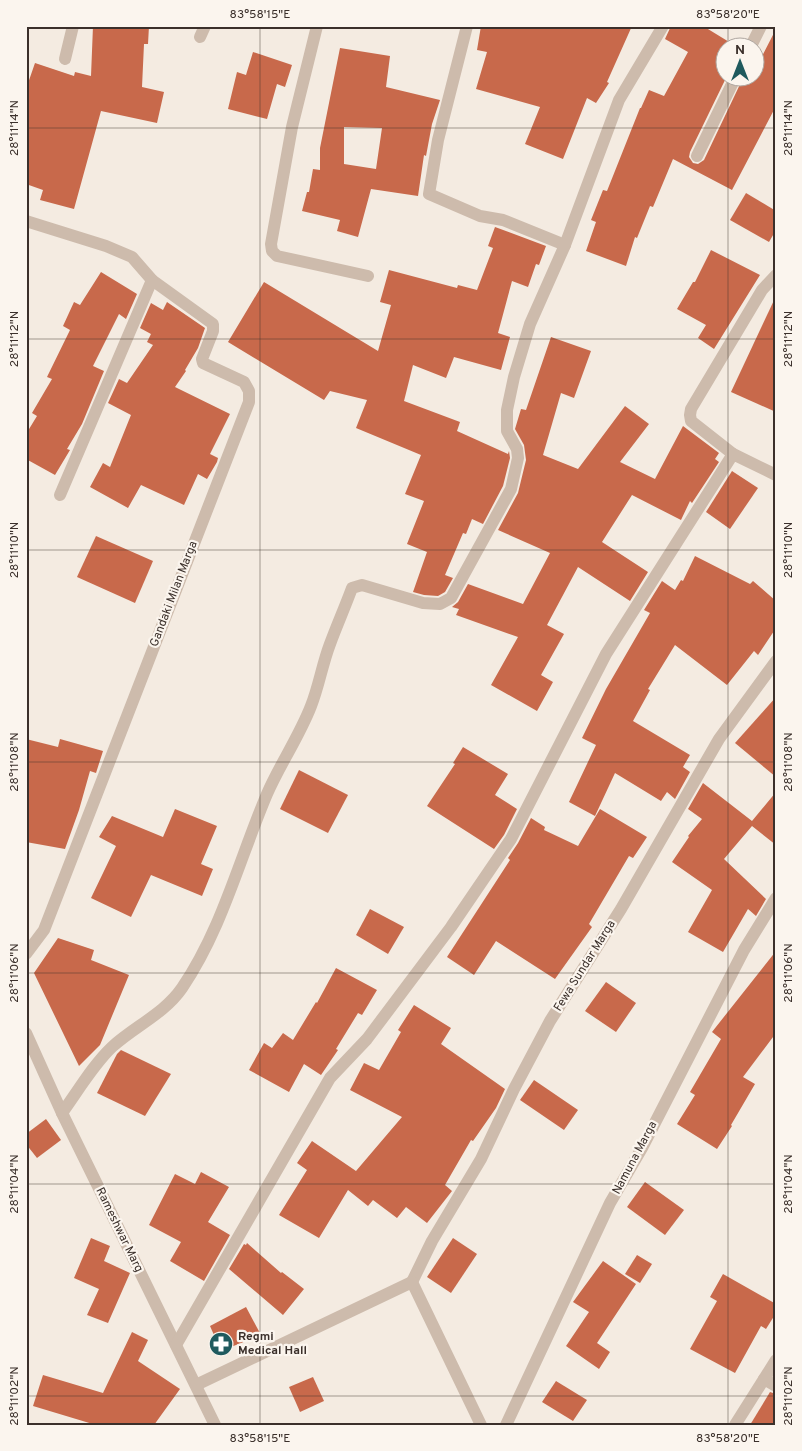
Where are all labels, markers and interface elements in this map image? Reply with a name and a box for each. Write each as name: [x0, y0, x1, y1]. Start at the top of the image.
text: 83°58'15"E: [230, 7, 290, 23]
text: 83°58'20"E: [696, 7, 760, 23]
north arrow: [714, 38, 764, 88]
text: N: [735, 42, 745, 59]
text: 28°11'14"N: [7, 100, 23, 156]
text: 28°11'14"N: [781, 100, 797, 156]
text: 28°11'12"N: [7, 311, 23, 367]
text: 28°11'12"N: [781, 311, 797, 367]
text: 28°11'10"N: [7, 522, 23, 578]
text: 28°11'10"N: [781, 522, 797, 578]
street label: Gandaki Milan Marga: [146, 539, 202, 649]
text: 28°11'08"N: [7, 732, 23, 792]
text: 28°11'08"N: [781, 732, 797, 792]
street label: Fewa Sundar Marga: [550, 917, 620, 1015]
text: 28°11'06"N: [7, 943, 23, 1003]
text: 28°11'06"N: [781, 943, 797, 1003]
street label: Namuna Marga: [609, 1119, 661, 1197]
text: 28°11'04"N: [7, 1154, 23, 1214]
text: 28°11'04"N: [781, 1154, 797, 1214]
street label: Rameshwar Marg: [92, 1185, 146, 1275]
place label: Regmi Medical Hall: [238, 1329, 307, 1359]
pharmacy icon: Regmi Medical Hall: [208, 1331, 234, 1357]
text: 28°11'02"N: [7, 1366, 23, 1426]
text: 28°11'02"N: [781, 1366, 797, 1426]
text: 83°58'15"E: [230, 1431, 290, 1447]
text: 83°58'20"E: [696, 1431, 760, 1447]

